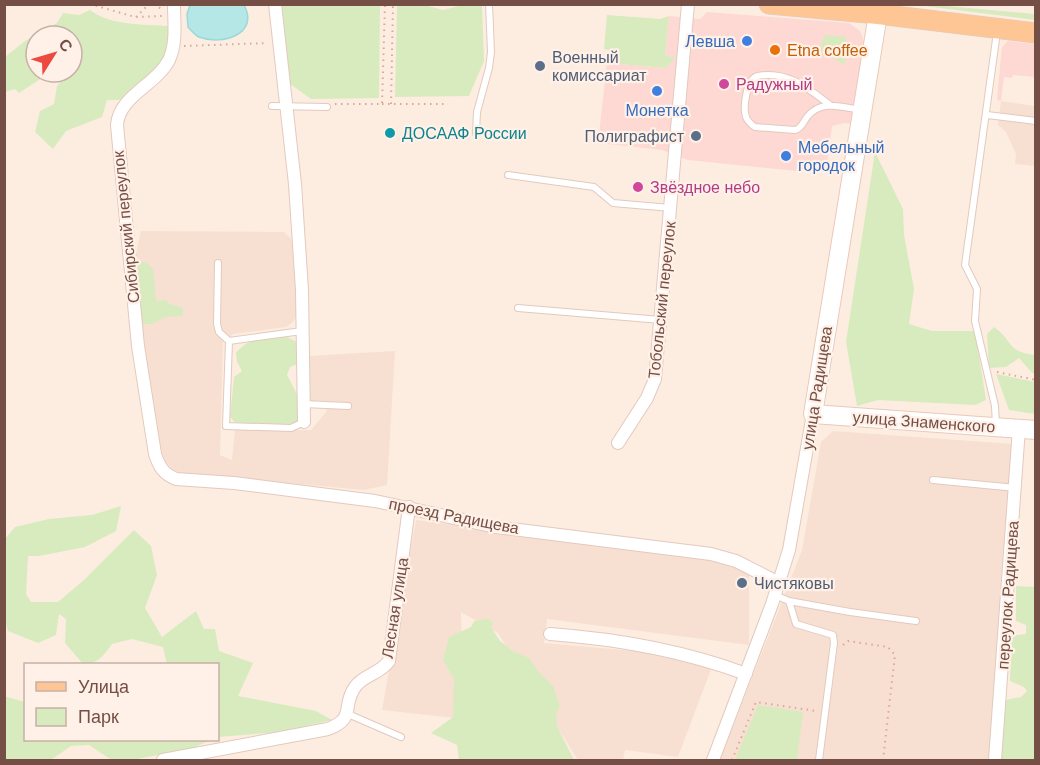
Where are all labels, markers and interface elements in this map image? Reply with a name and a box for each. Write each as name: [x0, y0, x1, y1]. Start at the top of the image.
north arrow: [24, 24, 84, 84]
place label: Левша: [685, 33, 735, 50]
marker: Левша: [740, 34, 754, 48]
text: С: [55, 36, 76, 55]
place label: Etna coffee: [787, 42, 868, 59]
marker: Etna coffee: [768, 43, 782, 57]
place label: Военный комиссариат: [552, 49, 647, 84]
marker: Военный комиссариат: [533, 59, 547, 73]
place label: Радужный: [736, 76, 813, 93]
marker: Радужный: [717, 77, 731, 91]
marker: Монетка: [650, 84, 664, 98]
place label: Монетка: [625, 102, 689, 119]
place label: ДОСААФ России: [402, 125, 527, 142]
marker: ДОСААФ России: [383, 126, 397, 140]
place label: Полиграфист: [585, 128, 685, 145]
marker: Полиграфист: [689, 129, 703, 143]
place label: Мебельный городок: [798, 139, 885, 174]
street label: Сибирский переулок: [109, 149, 142, 304]
marker: Мебельный городок: [779, 149, 793, 163]
place label: Звёздное небо: [650, 179, 760, 196]
marker: Звёздное небо: [631, 180, 645, 194]
street label: Тобольский переулок: [645, 219, 679, 380]
street label: улица Радищева: [799, 325, 835, 451]
street label: улица Знаменского: [852, 409, 996, 435]
street label: проезд Радищева: [387, 495, 521, 537]
street label: переулок Радищева: [994, 520, 1022, 670]
street label: Лесная улица: [379, 556, 411, 660]
place label: Чистяковы: [754, 575, 834, 592]
marker: Чистяковы: [735, 576, 749, 590]
legend: [24, 663, 219, 741]
text: Улица: [78, 677, 130, 697]
text: Парк: [78, 707, 119, 727]

